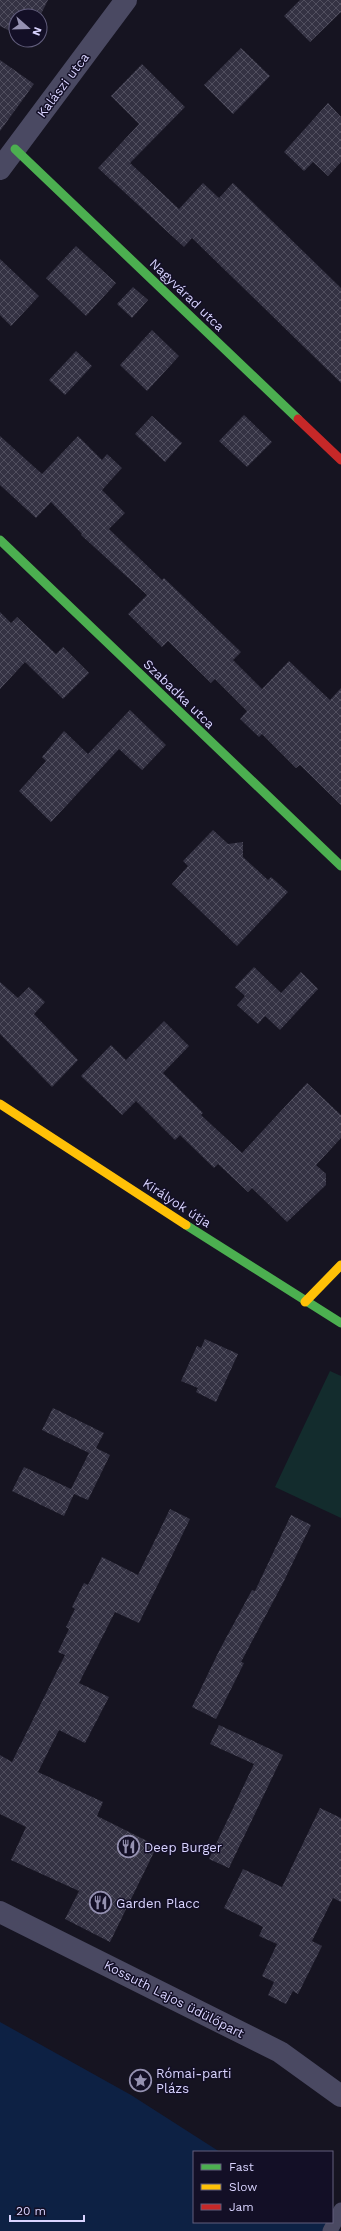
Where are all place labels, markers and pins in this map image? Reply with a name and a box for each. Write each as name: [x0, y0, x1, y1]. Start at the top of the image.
restaurant icon: Deep Burger: [116, 1834, 142, 1860]
place label: Deep Burger: [144, 1840, 222, 1855]
restaurant icon: Garden Placc: [88, 1890, 114, 1916]
place label: Garden Placc: [116, 1896, 200, 1911]
place label: Római-parti Plázs: [156, 2066, 231, 2096]
place icon: Római-parti Plázs: [127, 2067, 153, 2093]

